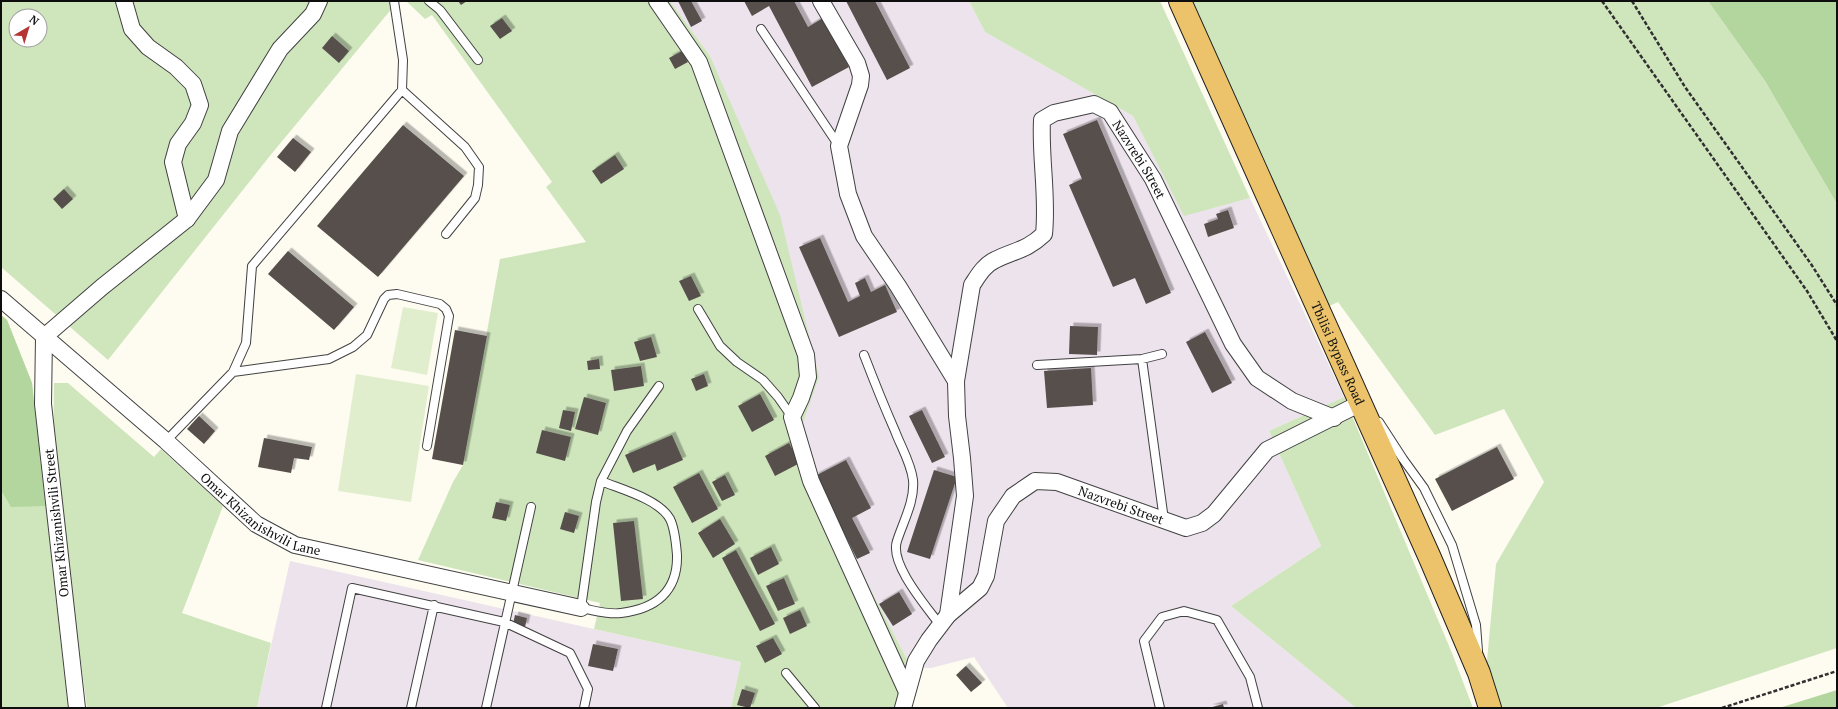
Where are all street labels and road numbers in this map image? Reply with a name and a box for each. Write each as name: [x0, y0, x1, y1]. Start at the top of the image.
street label: Nazvrebi Street: [1108, 116, 1170, 202]
street label: Tbilisi Bypass Road: [1307, 299, 1369, 408]
street label: Omar Khizanishvili Street: [39, 448, 73, 598]
street label: Omar Khizanishvili Lane: [197, 468, 322, 559]
street label: Nazvrebi Street: [1076, 481, 1166, 528]

